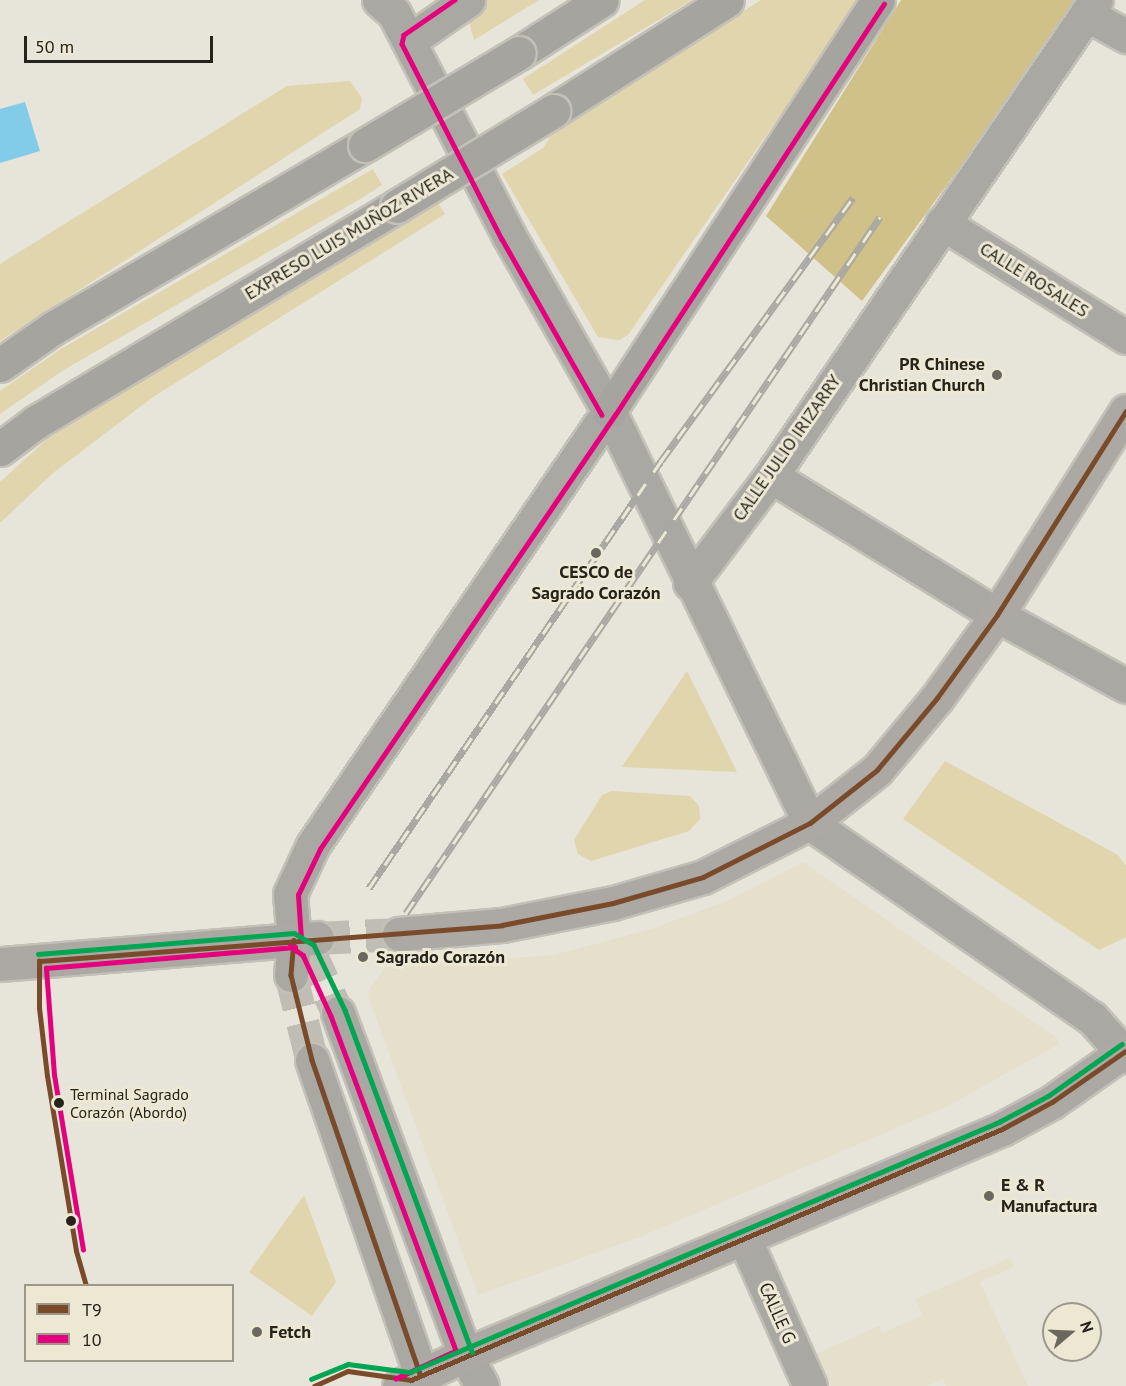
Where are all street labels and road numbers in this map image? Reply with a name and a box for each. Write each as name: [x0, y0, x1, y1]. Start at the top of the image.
street label: EXPRESO LUIS MUÑOZ RIVERA: [241, 163, 457, 305]
street label: CALLE ROSALES: [976, 238, 1092, 322]
street label: CALLE JULIO IRIZARRY: [728, 371, 846, 525]
street label: CALLE G: [754, 1279, 800, 1347]

